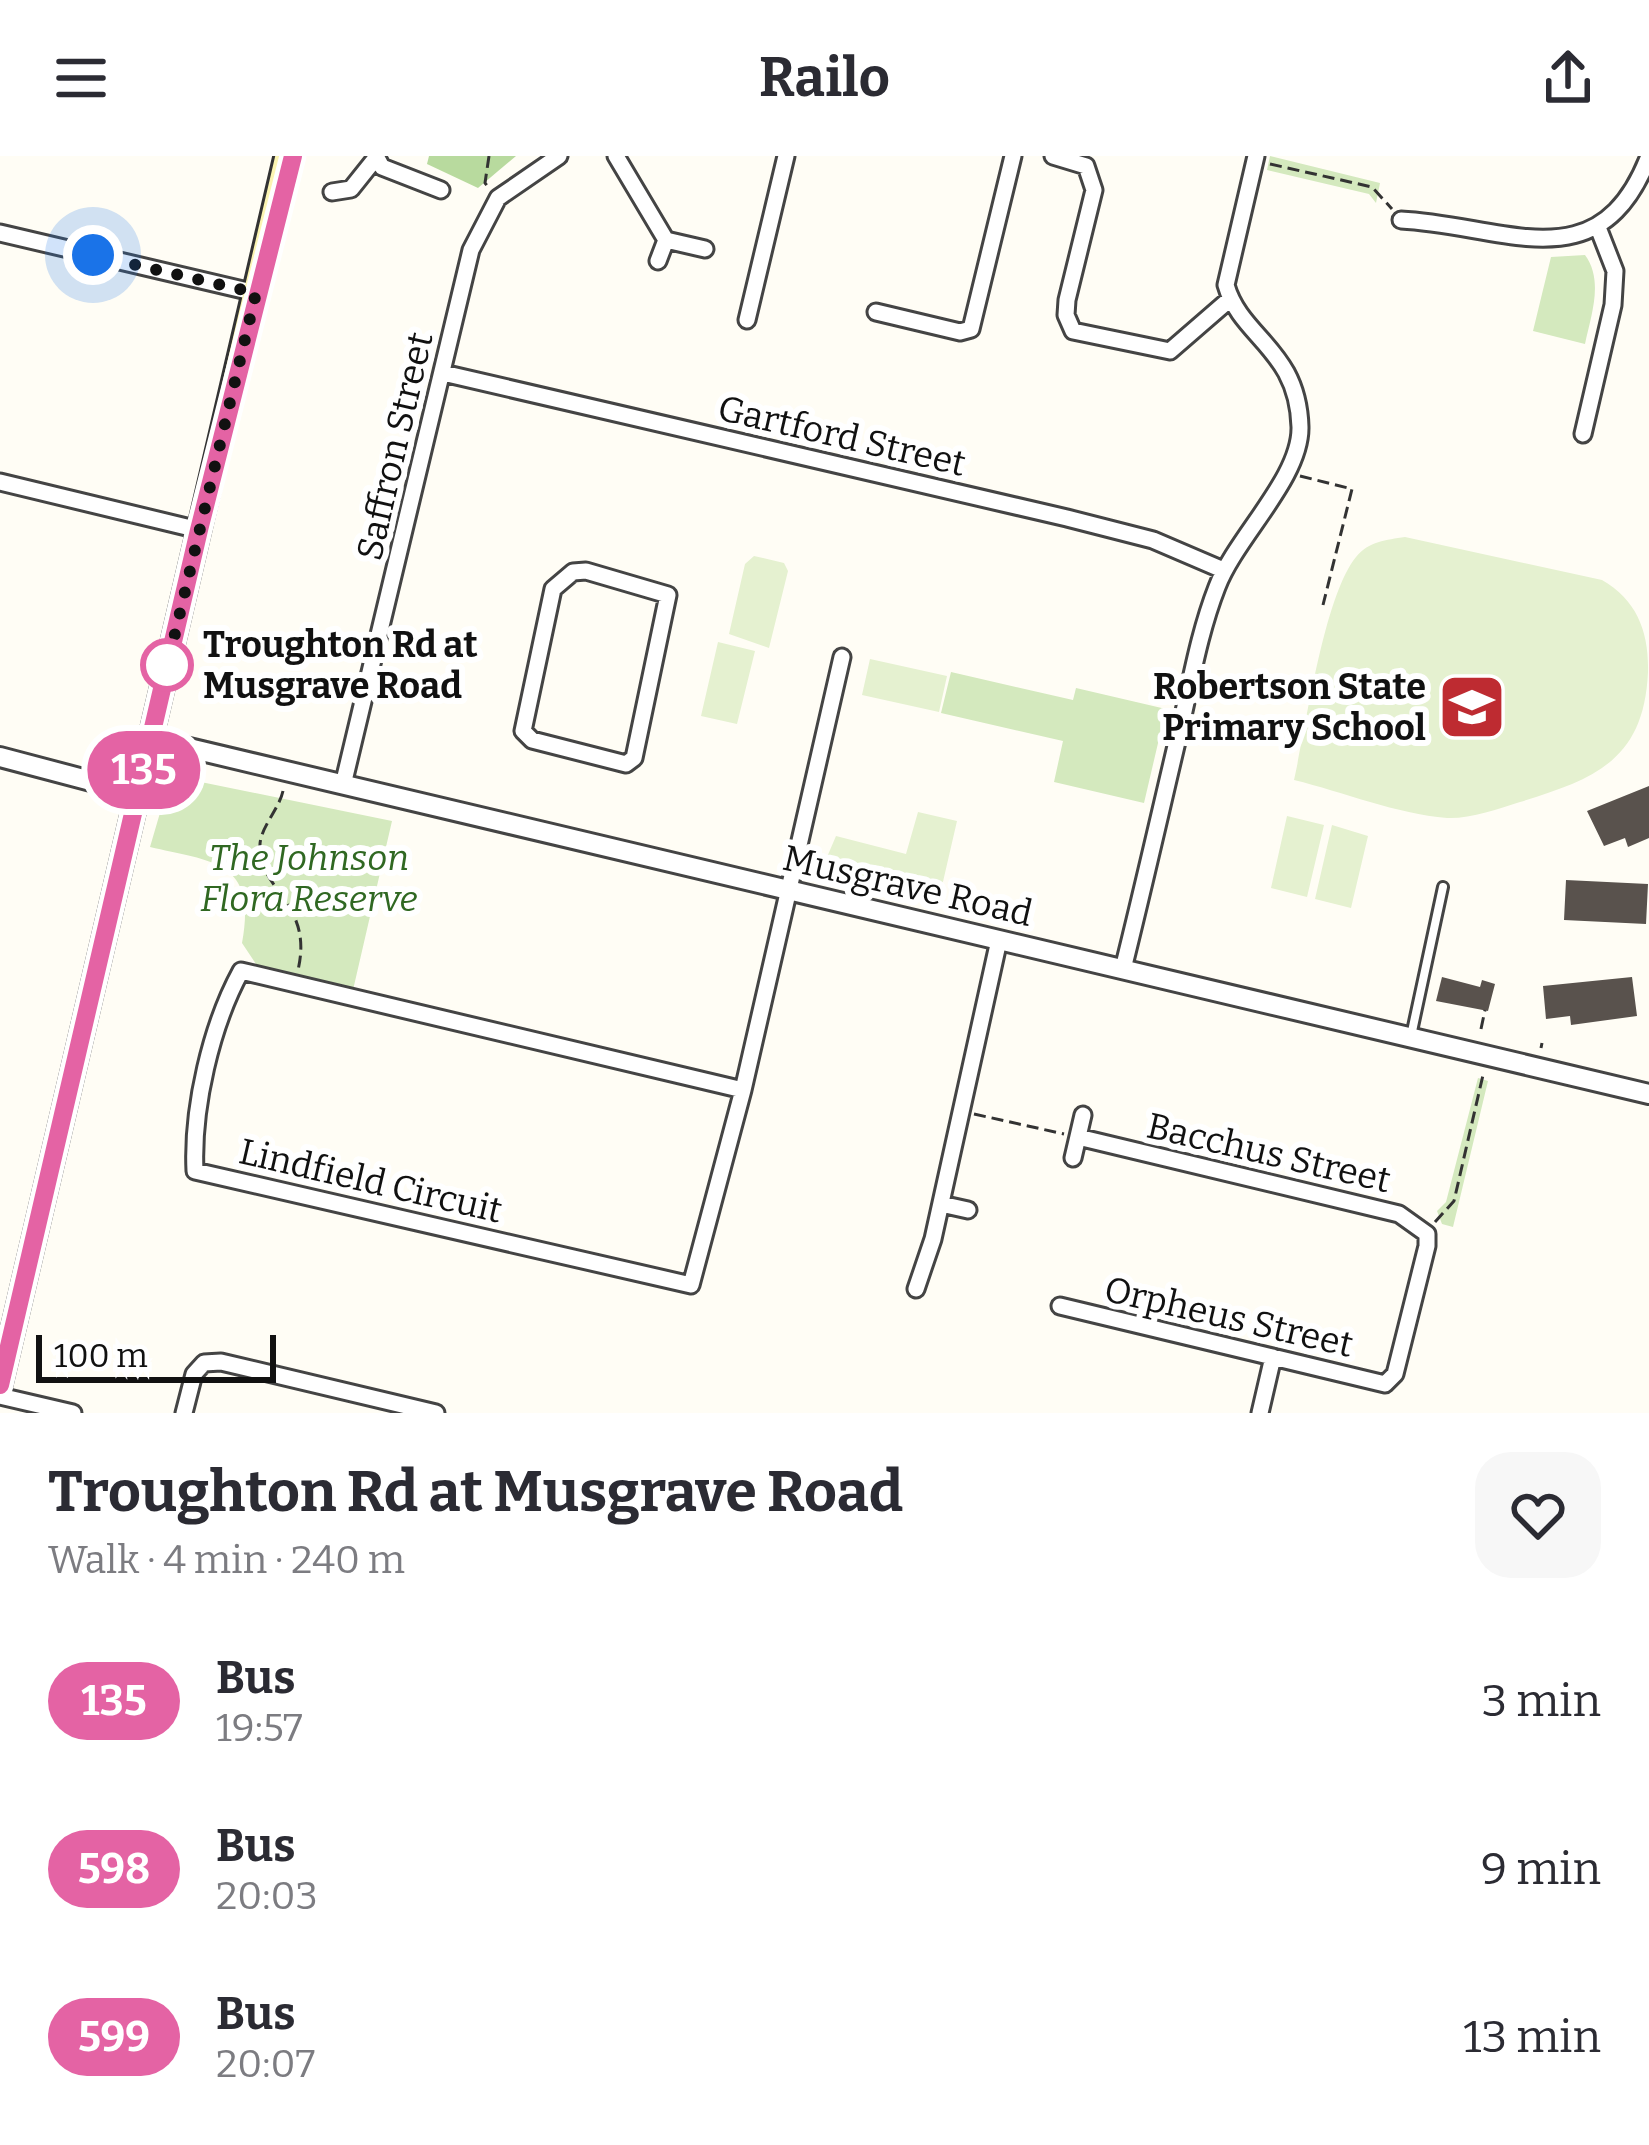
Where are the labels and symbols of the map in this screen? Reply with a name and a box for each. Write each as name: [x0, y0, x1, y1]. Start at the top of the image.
your location: [63, 225, 123, 285]
street label: Saffron Street: [347, 328, 443, 565]
street label: Gartford Street: [714, 386, 970, 486]
place label: Troughton Rd at Musgrave Road: [203, 623, 478, 708]
marker: Troughton Rd at Musgrave Road: [142, 640, 192, 690]
place label: Robertson State Primary School: [1153, 665, 1426, 750]
school or university icon: Robertson State Primary School: [1437, 672, 1507, 742]
line badge: 135: [75, 731, 213, 809]
park label: The Johnson Flora Reserve: [200, 836, 418, 921]
street label: Musgrave Road: [779, 836, 1037, 936]
street label: Bacchus Street: [1143, 1104, 1395, 1202]
street label: Lindfield Circuit: [235, 1129, 506, 1233]
street label: Orpheus Street: [1100, 1267, 1357, 1367]
scale bar: [36, 1329, 276, 1382]

